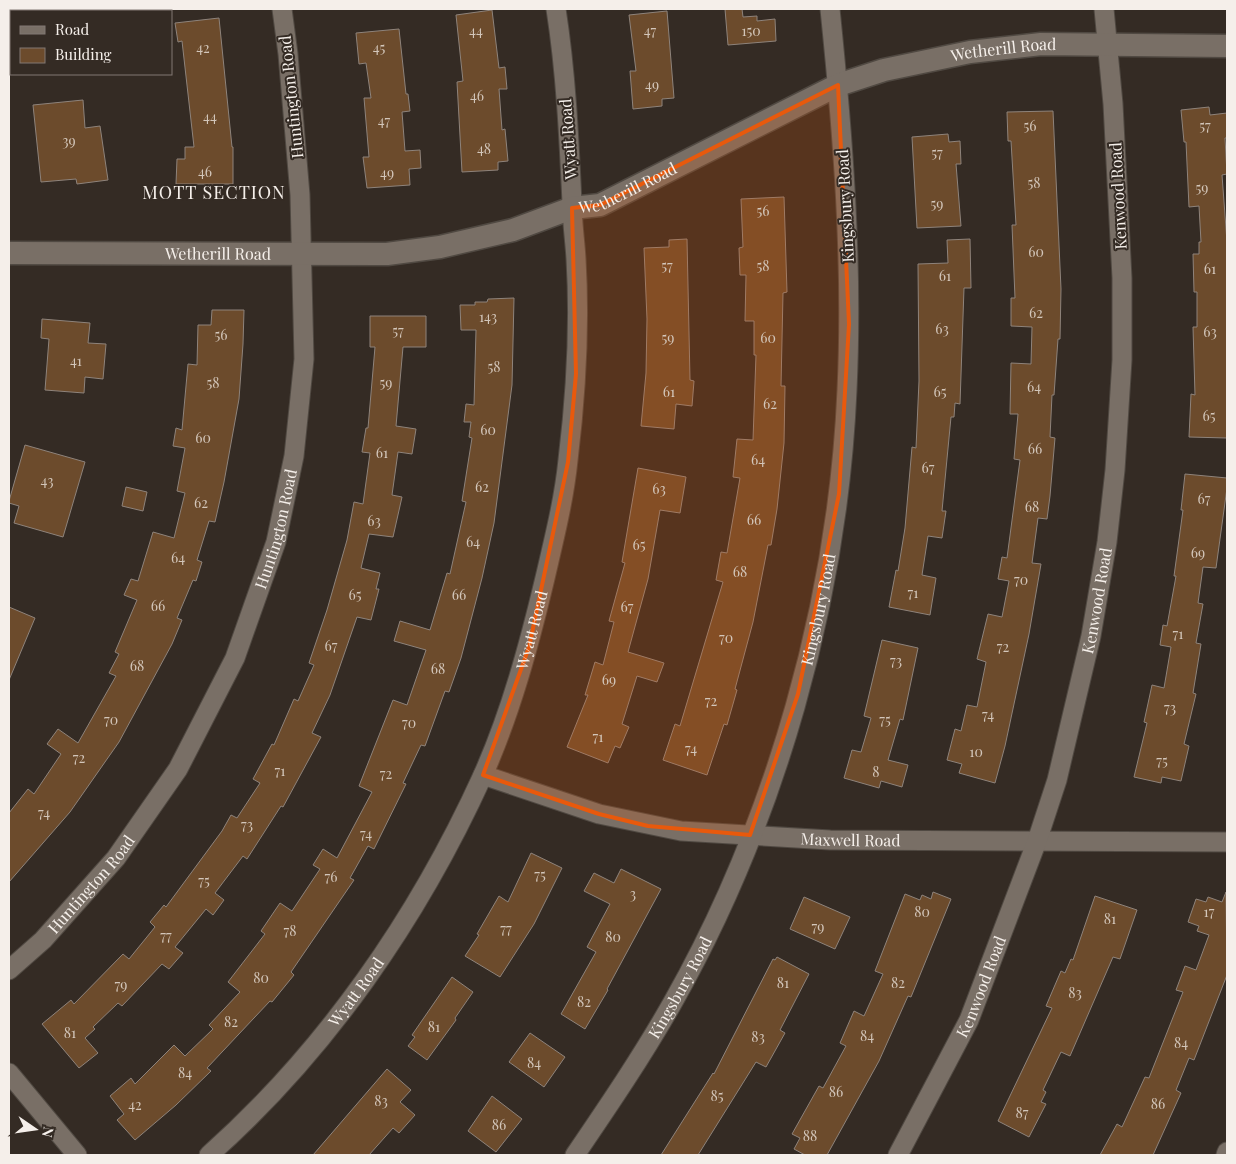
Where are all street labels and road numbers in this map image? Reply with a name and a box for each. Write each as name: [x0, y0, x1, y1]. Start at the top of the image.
street label: Wetherill Road: [948, 33, 1056, 66]
street label: Huntington Road: [274, 35, 307, 159]
street label: Wyatt Road: [554, 98, 581, 181]
street label: Kenwood Road: [1104, 142, 1131, 250]
street label: Kingsbury Road: [831, 149, 858, 263]
street label: Wetherill Road: [576, 157, 680, 217]
street label: Wetherill Road: [164, 242, 271, 264]
street label: Huntington Road: [249, 467, 301, 592]
street label: Kenwood Road: [1076, 546, 1116, 656]
street label: Kingsbury Road: [796, 552, 839, 667]
street label: Wyatt Road: [510, 588, 552, 673]
street label: Maxwell Road: [800, 827, 901, 850]
street label: Huntington Road: [43, 831, 139, 938]
street label: Kingsbury Road: [643, 933, 716, 1042]
street label: Kenwood Road: [951, 933, 1010, 1041]
street label: Wyatt Road: [323, 953, 388, 1031]

